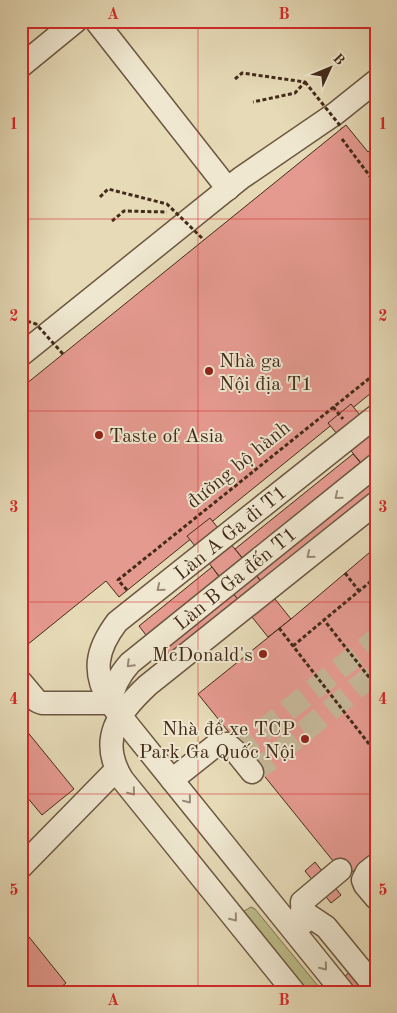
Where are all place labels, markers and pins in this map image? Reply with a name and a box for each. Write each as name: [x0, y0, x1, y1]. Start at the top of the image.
place label: Nhà ga Nội địa T1: [219, 352, 313, 395]
marker: Nhà ga Nội địa T1: [203, 365, 215, 377]
place label: Taste of Asia: [109, 427, 224, 447]
marker: Taste of Asia: [93, 429, 105, 441]
place label: McDonald's: [152, 646, 253, 666]
marker: McDonald's: [257, 648, 269, 660]
place label: Nhà để xe TCP Park Ga Quốc Nội: [139, 719, 295, 763]
marker: Nhà để xe TCP Park Ga Quốc Nội: [299, 733, 311, 745]

